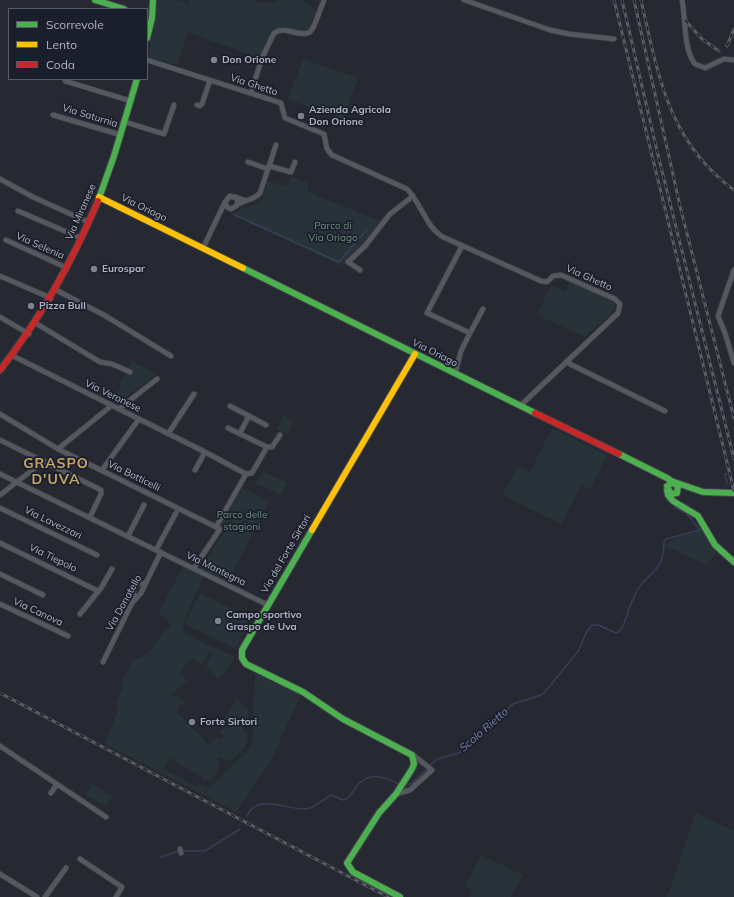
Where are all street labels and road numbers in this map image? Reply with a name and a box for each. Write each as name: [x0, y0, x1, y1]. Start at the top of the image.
street label: Via Ghetto: [229, 72, 279, 98]
street label: Via Saturnia: [61, 102, 119, 130]
street label: Via Miranese: [63, 182, 99, 242]
street label: Via Oriago: [119, 192, 169, 224]
street label: Via Selenia: [14, 230, 66, 262]
street label: Via Ghetto: [564, 263, 614, 293]
street label: Via Oriago: [410, 336, 460, 370]
street label: Via Veronese: [83, 377, 143, 415]
street label: Via Botticelli: [106, 458, 162, 494]
street label: Via Lavezzari: [22, 504, 84, 542]
street label: Via del Forte Sirtori: [259, 513, 313, 595]
street label: Via Tiepolo: [27, 541, 79, 575]
street label: Via Mantegna: [184, 549, 248, 589]
street label: Via Donatello: [104, 573, 144, 633]
street label: Via Canova: [11, 595, 65, 629]

